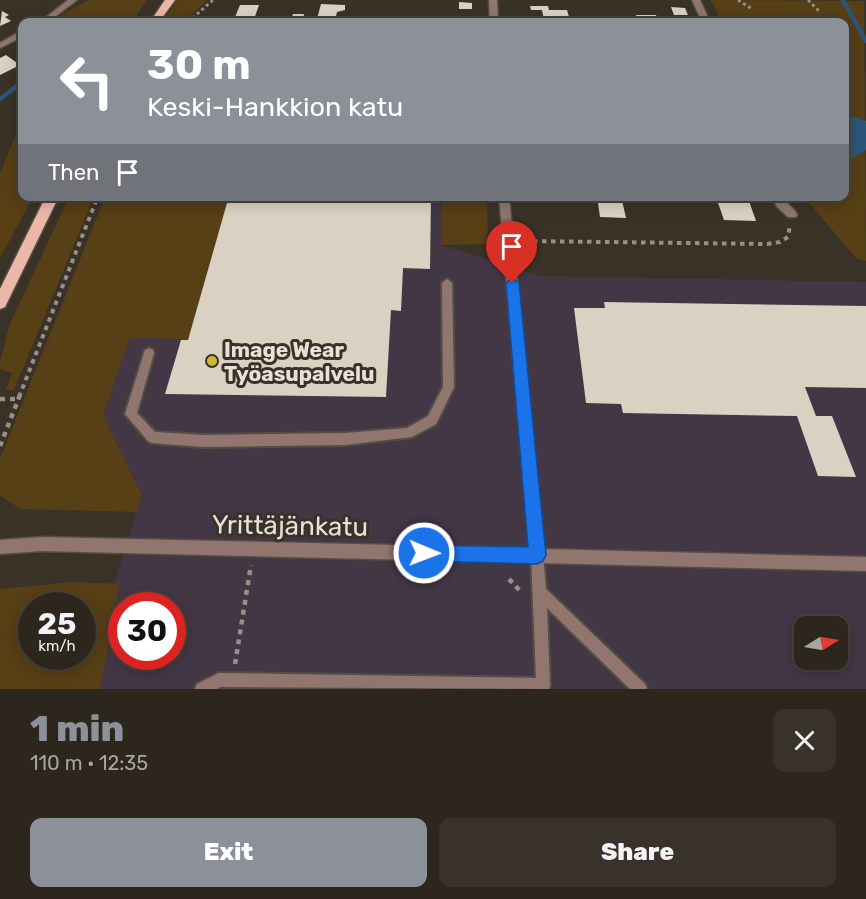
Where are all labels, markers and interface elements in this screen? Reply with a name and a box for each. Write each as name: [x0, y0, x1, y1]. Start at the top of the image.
text: 30 m: [147, 40, 251, 90]
icon: left: [48, 42, 126, 120]
text: Keski-Hankkion katu: [147, 91, 403, 123]
icon: arrive: [111, 156, 144, 189]
text: Then: [48, 159, 99, 186]
pin: [486, 221, 537, 283]
icon: arrive: [495, 230, 528, 263]
place label: Image Wear Työasupalvelu: [224, 337, 374, 386]
marker: Image Wear Työasupalvelu: [205, 354, 219, 368]
street label: Yrittäjänkatu: [212, 509, 368, 543]
position arrow: [392, 521, 456, 585]
speed limit sign: 30: [108, 592, 186, 670]
text: 25: [38, 606, 76, 642]
north arrow: [794, 616, 848, 670]
map controls: [794, 616, 848, 670]
text: km/h: [38, 637, 76, 655]
text: 1 min: [30, 707, 124, 750]
button: close: [773, 709, 836, 772]
text: 110 m · 12:35: [30, 751, 148, 775]
button: Exit: [30, 818, 427, 887]
button: Share: [439, 818, 836, 887]

